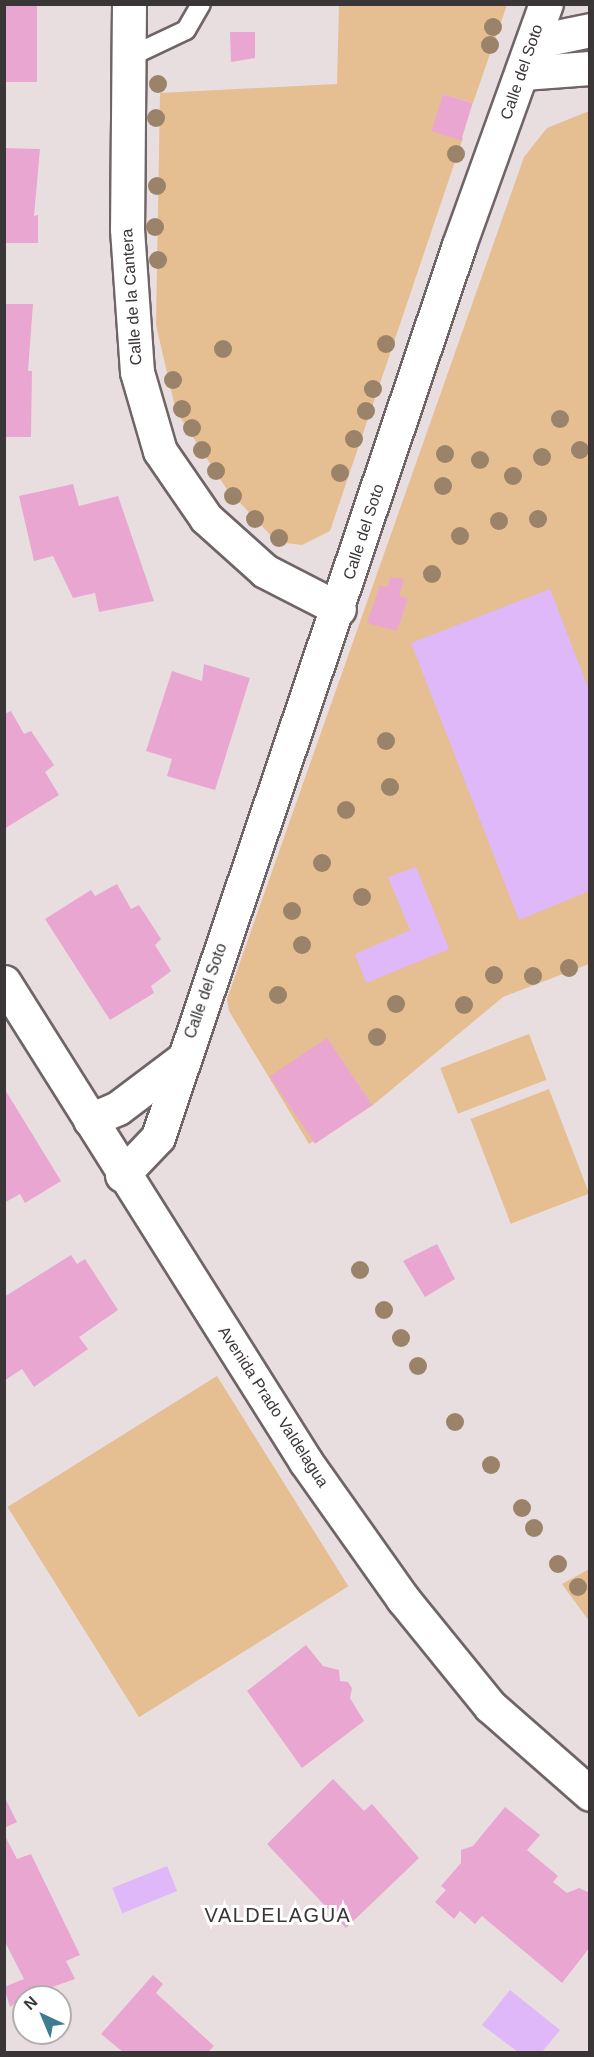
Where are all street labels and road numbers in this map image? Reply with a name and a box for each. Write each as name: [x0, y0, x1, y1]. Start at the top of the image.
street label: Calle del Soto: [497, 22, 547, 122]
street label: Calle de la Cantera: [118, 228, 146, 366]
street label: Calle del Soto: [339, 482, 389, 582]
street label: Calle del Soto: [181, 941, 231, 1041]
street label: Avenida Prado Valdelagua: [214, 1323, 332, 1491]

